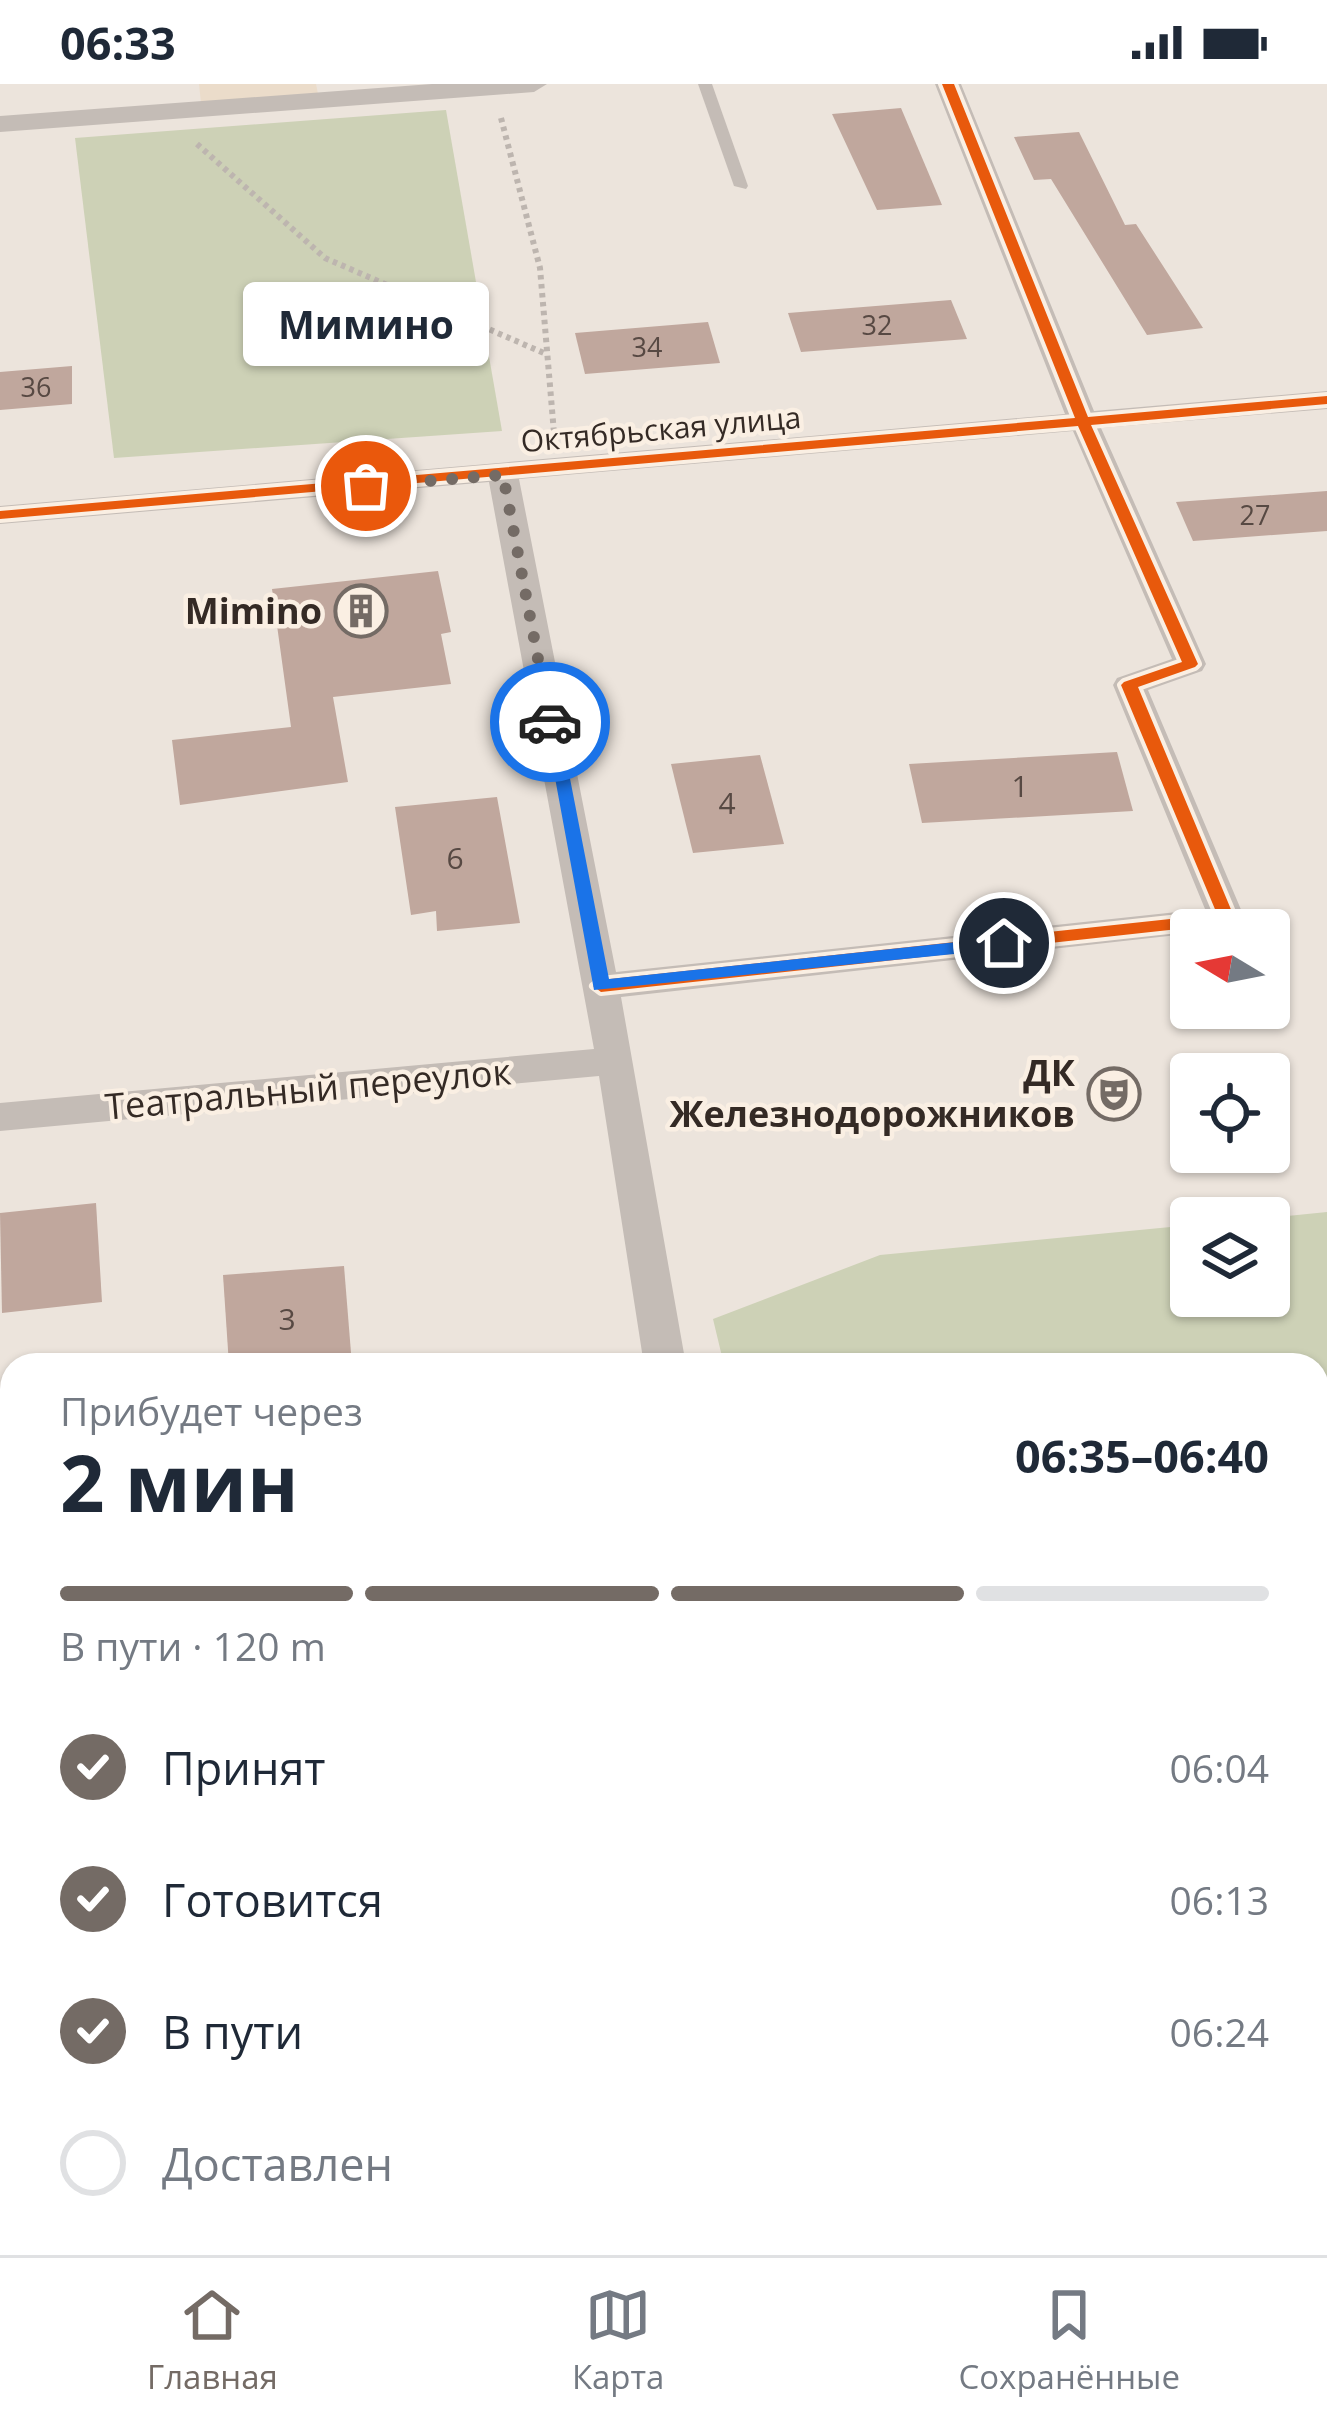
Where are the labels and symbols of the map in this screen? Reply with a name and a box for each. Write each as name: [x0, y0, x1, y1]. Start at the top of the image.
callout: Мимино: [243, 282, 489, 366]
house number: 32: [862, 306, 892, 343]
house number: 34: [632, 328, 662, 365]
house number: 36: [21, 368, 51, 405]
street label: Октябрьская улица: [519, 396, 803, 461]
pin: [315, 435, 417, 537]
house number: 27: [1240, 496, 1270, 533]
building icon: Mimino: [333, 583, 389, 639]
place label: Mimino: [185, 586, 322, 635]
courier: [490, 662, 610, 782]
house number: 1: [1011, 765, 1029, 806]
house number: 4: [718, 782, 736, 823]
house number: 6: [446, 837, 464, 878]
pin: [953, 892, 1055, 994]
north arrow: [1170, 909, 1290, 1029]
street label: Театральный переулок: [103, 1046, 513, 1131]
place label: ДК Железнодорожников: [670, 1048, 1076, 1138]
theatre icon: ДК Железнодорожников: [1086, 1066, 1142, 1122]
house number: 3: [278, 1298, 296, 1339]

